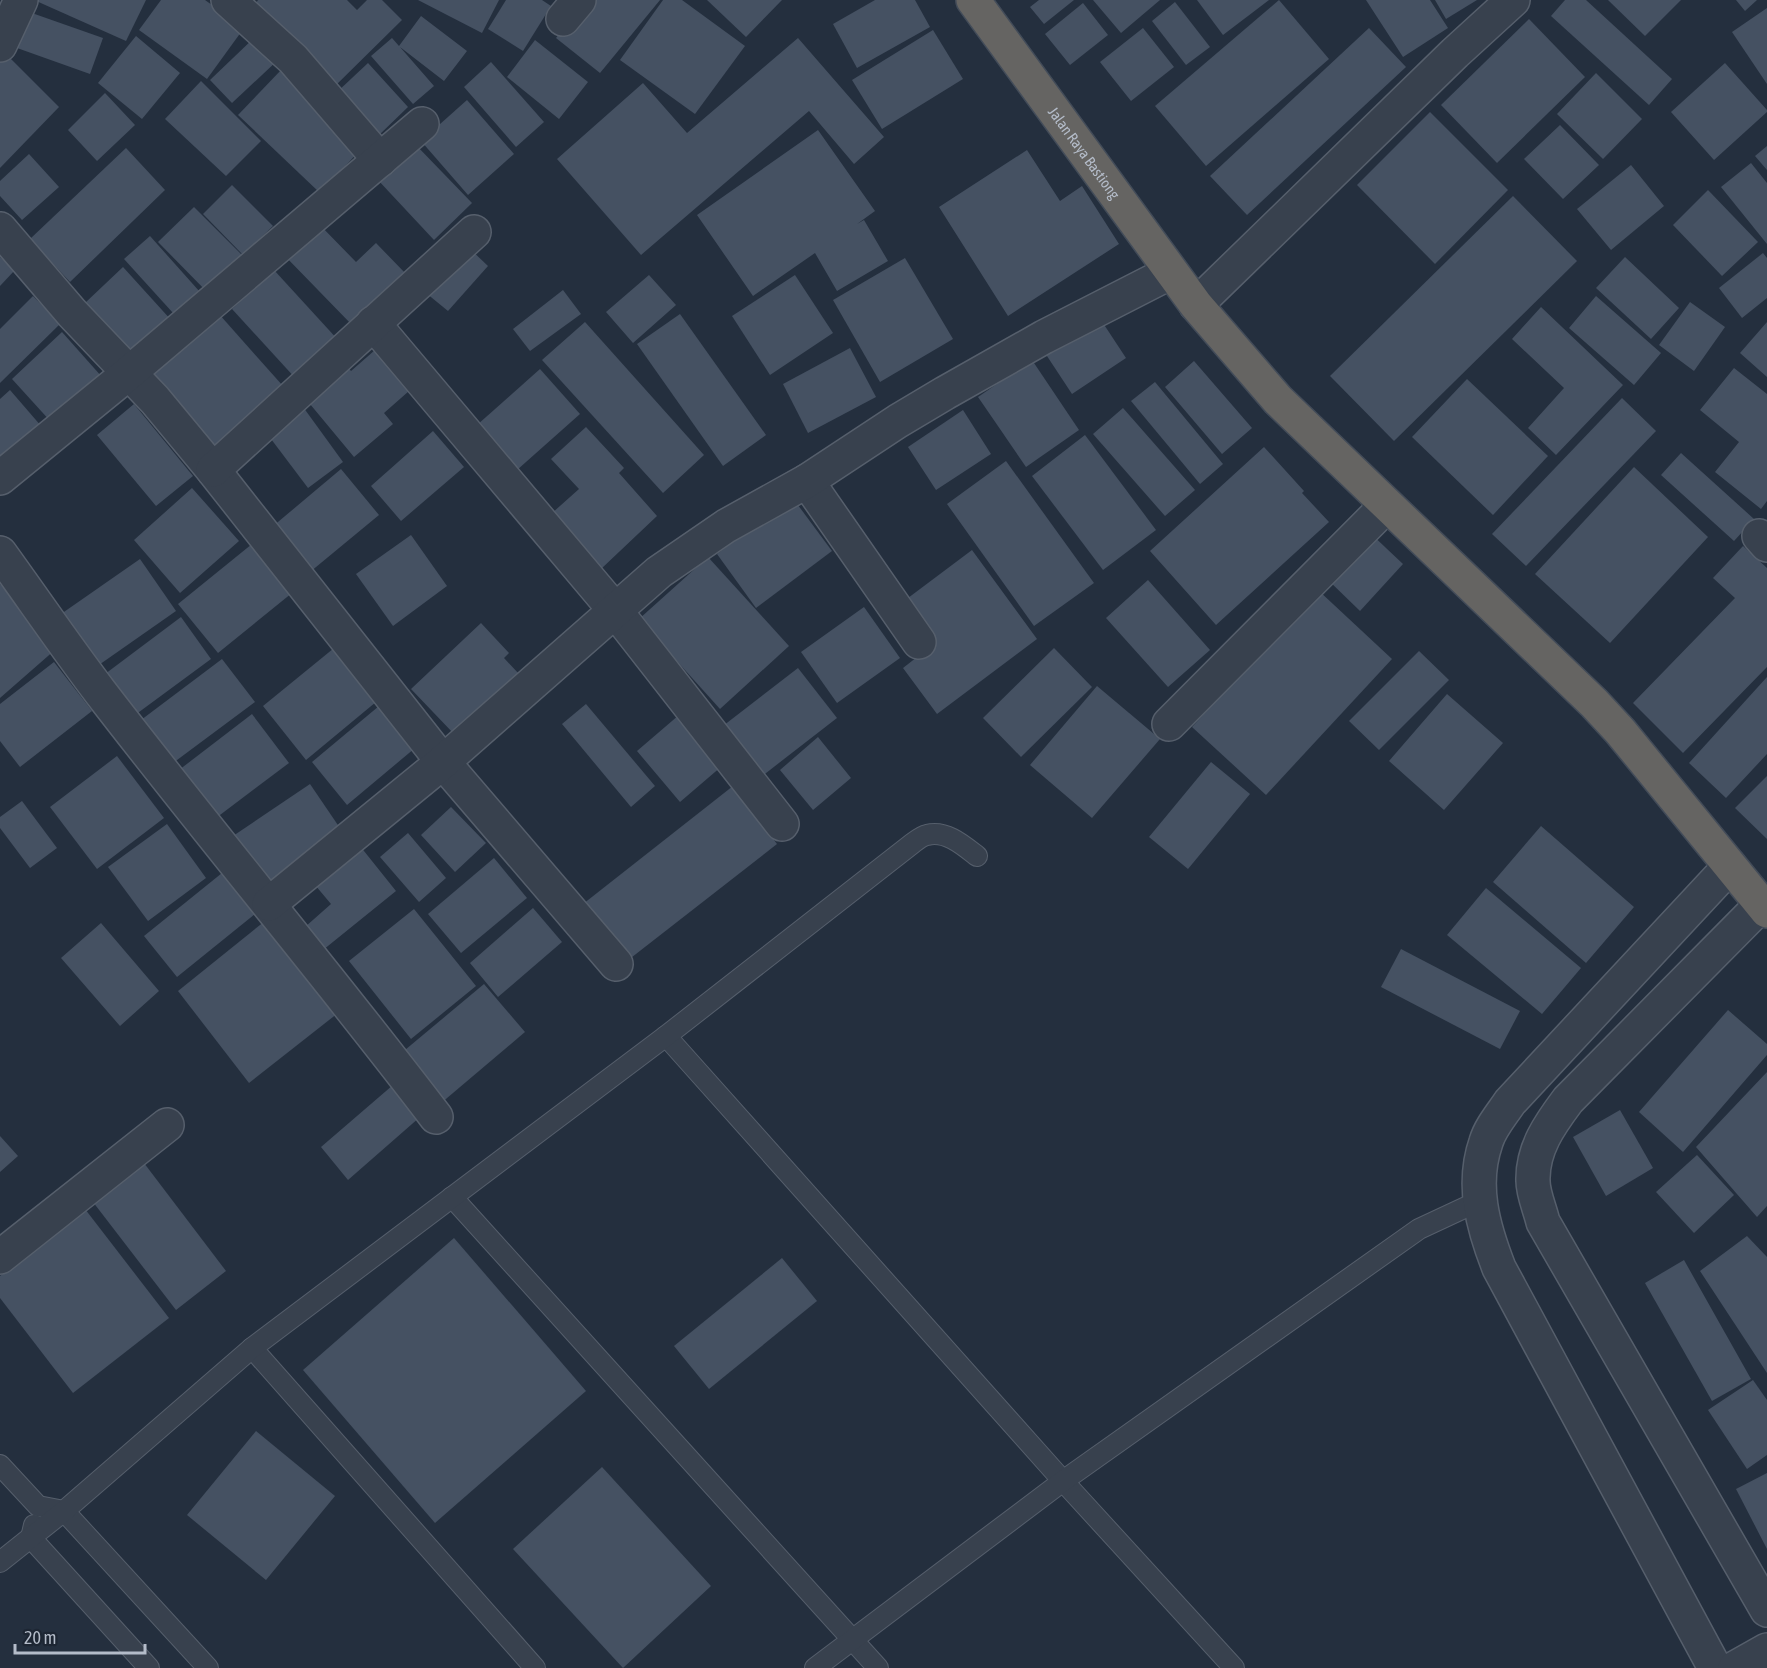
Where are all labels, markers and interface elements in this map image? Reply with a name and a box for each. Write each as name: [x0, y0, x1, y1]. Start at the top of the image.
street label: Jalan Raya Bastiong: [1045, 103, 1124, 202]
scale bar: [15, 1617, 146, 1655]
text: 20 m: [24, 1627, 56, 1648]

